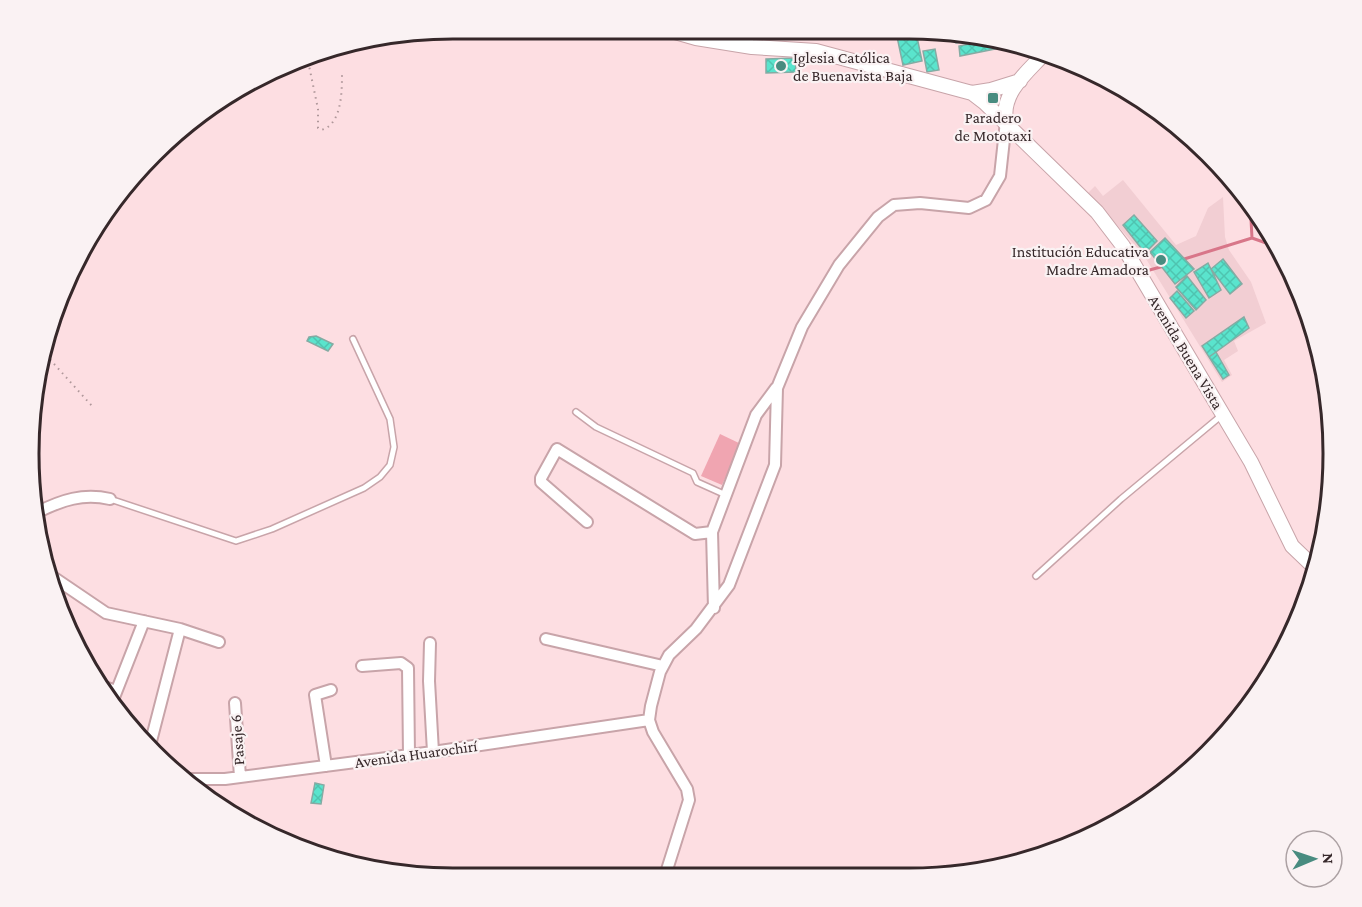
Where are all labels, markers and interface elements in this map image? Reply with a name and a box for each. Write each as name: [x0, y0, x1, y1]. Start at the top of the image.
place label: Iglesia Católica de Buenavista Baja: [793, 49, 913, 85]
marker: Iglesia Católica de Buenavista Baja: [774, 59, 788, 73]
marker: Paradero de Mototaxi: [986, 91, 1000, 105]
place label: Paradero de Mototaxi: [954, 109, 1032, 144]
place label: Institución Educativa Madre Amadora: [1012, 243, 1150, 278]
marker: Institución Educativa Madre Amadora: [1154, 253, 1168, 267]
street label: Avenida Buena Vista: [1145, 292, 1227, 413]
street label: Pasaje 6: [227, 714, 248, 766]
street label: Avenida Huarochirí: [354, 737, 479, 771]
north arrow: [1284, 829, 1344, 889]
text: N: [1320, 853, 1337, 864]

